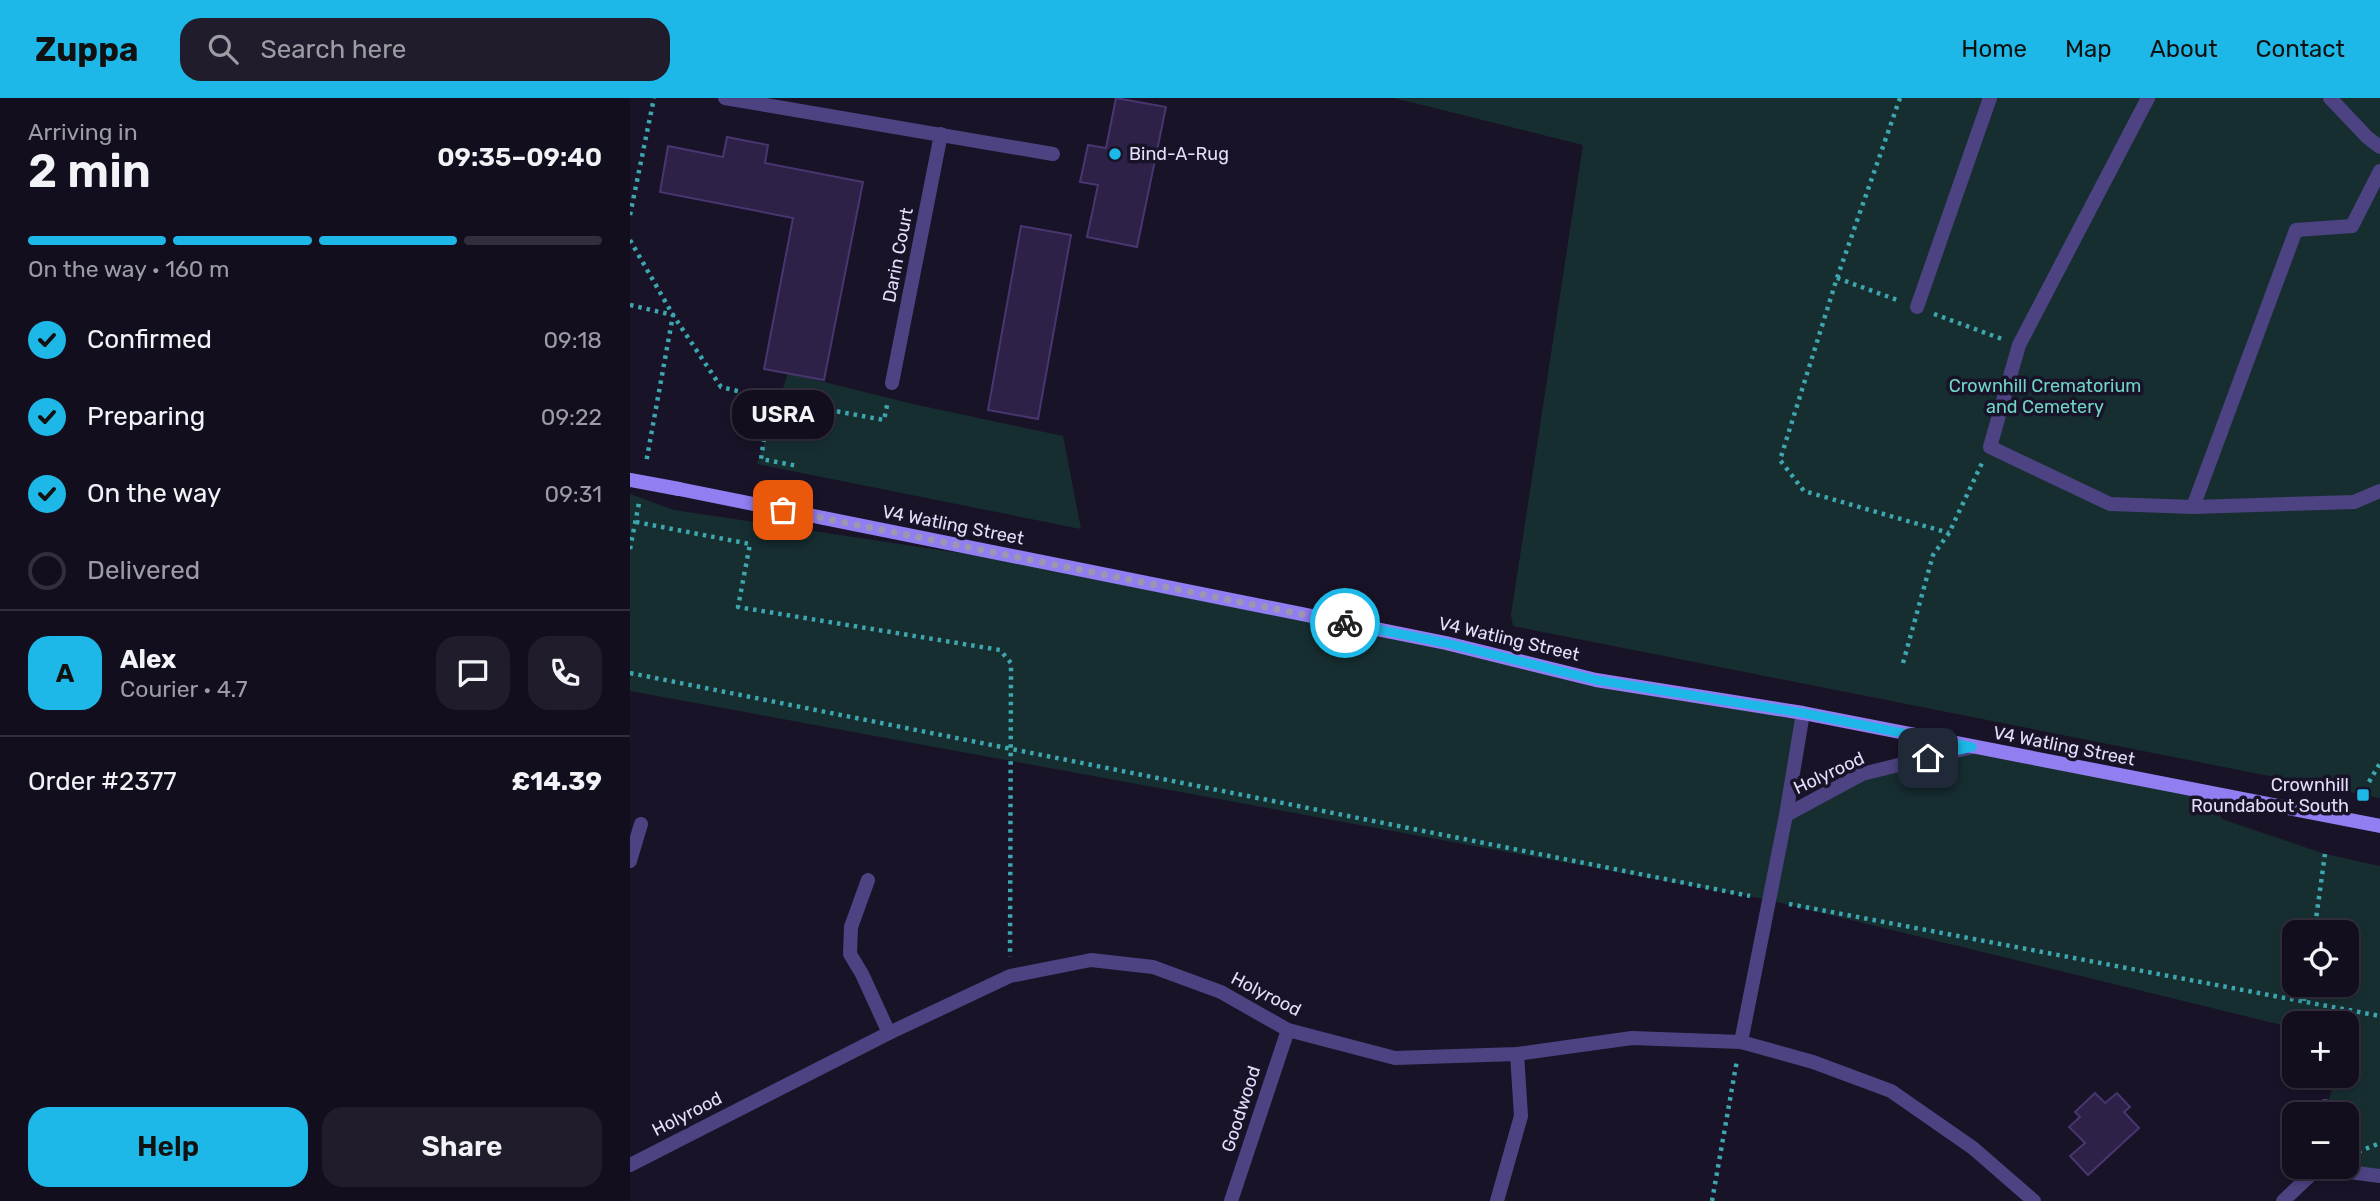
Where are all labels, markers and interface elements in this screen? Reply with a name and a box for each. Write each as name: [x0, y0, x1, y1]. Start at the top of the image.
search box: [180, 18, 670, 81]
text: Zuppa: [35, 30, 138, 69]
icon: search: [204, 30, 242, 68]
text: Search here: [260, 34, 406, 65]
text: Home: [1961, 35, 2027, 63]
text: Map: [2065, 35, 2112, 63]
text: About: [2150, 35, 2218, 63]
text: Contact: [2256, 35, 2345, 63]
text: Arriving in: [28, 118, 138, 146]
text: 09:35–09:40: [437, 142, 602, 173]
place label: Bind-A-Rug: [1129, 143, 1229, 165]
text: 2 min: [28, 144, 151, 199]
marker: Bind-A-Rug: [1107, 146, 1123, 162]
street label: Darin Court: [878, 206, 918, 304]
text: On the way · 160 m: [28, 255, 230, 283]
icon: check: [28, 321, 66, 359]
text: Confirmed: [87, 324, 212, 355]
text: 09:18: [543, 326, 602, 354]
park label: Crownhill Crematorium and Cemetery: [1949, 375, 2141, 418]
callout: USRA: [732, 391, 834, 440]
icon: check: [28, 398, 66, 436]
text: USRA: [751, 400, 815, 428]
text: Preparing: [87, 401, 205, 432]
text: 09:22: [541, 403, 602, 431]
icon: check: [28, 475, 66, 513]
text: On the way: [87, 478, 221, 509]
text: 09:31: [545, 480, 602, 508]
pin: [753, 480, 813, 540]
icon: bag: [764, 491, 802, 529]
street label: V4 Watling Street: [880, 500, 1026, 550]
text: Delivered: [87, 555, 200, 586]
courier: [1310, 588, 1380, 658]
icon: bike: [1326, 604, 1364, 642]
street label: V4 Watling Street: [1436, 612, 1582, 666]
button: chat: [436, 636, 510, 710]
button: phone: [528, 636, 602, 710]
text: Alex: [120, 644, 176, 675]
text: A: [56, 658, 74, 689]
text: Courier · 4.7: [120, 675, 247, 703]
street label: V4 Watling Street: [1991, 721, 2137, 771]
pin: [1898, 728, 1958, 788]
icon: home: [1909, 739, 1947, 777]
street label: Holyrood: [1790, 747, 1868, 799]
text: Order #2377: [28, 766, 177, 797]
text: £14.39: [512, 766, 602, 797]
place label: Crownhill Roundabout South: [2191, 774, 2349, 817]
marker: Crownhill Roundabout South: [2355, 787, 2371, 803]
map controls: [2282, 920, 2359, 1179]
button: locate: [2282, 920, 2359, 997]
street label: Holyrood: [1227, 967, 1305, 1021]
button: +: [2282, 1011, 2359, 1088]
street label: Goodwood: [1217, 1063, 1265, 1155]
street label: Holyrood: [648, 1087, 726, 1141]
button: −: [2282, 1102, 2359, 1179]
button: Help: [28, 1107, 308, 1187]
button: Share: [322, 1107, 602, 1187]

